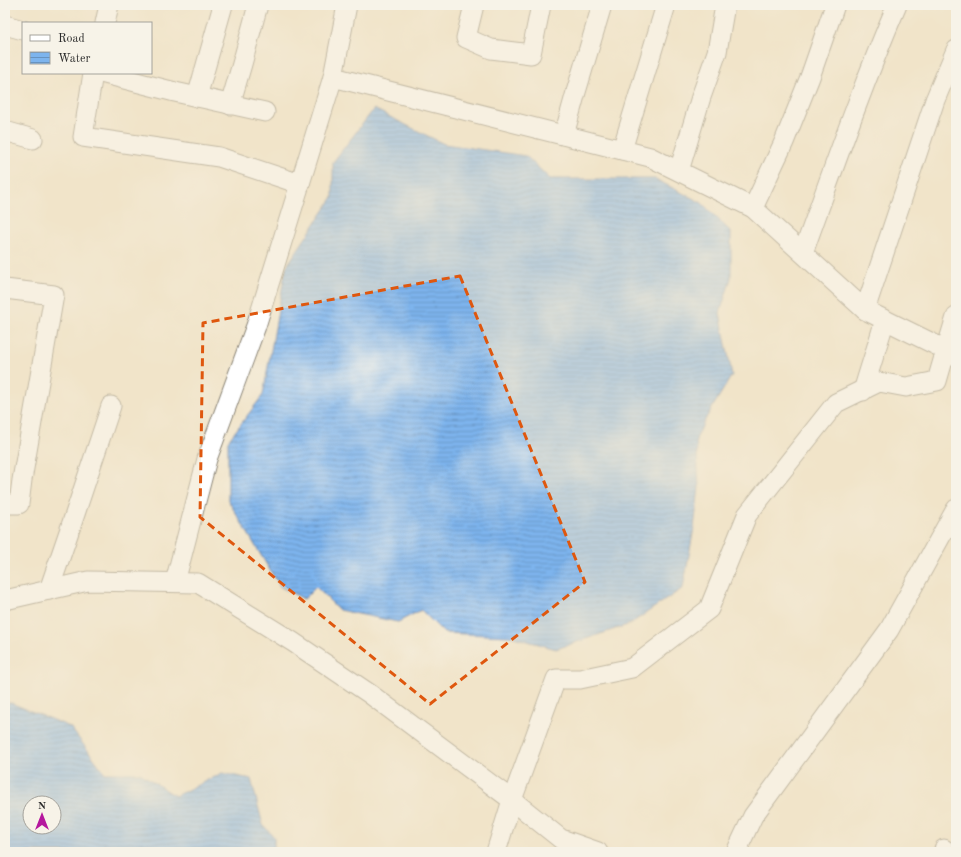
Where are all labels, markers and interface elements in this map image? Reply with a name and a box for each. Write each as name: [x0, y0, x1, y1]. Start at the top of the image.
legend: [22, 22, 152, 74]
text: Road: [58, 33, 85, 45]
text: Water: [58, 53, 91, 65]
north arrow: [22, 795, 62, 835]
text: N: [38, 801, 47, 812]

